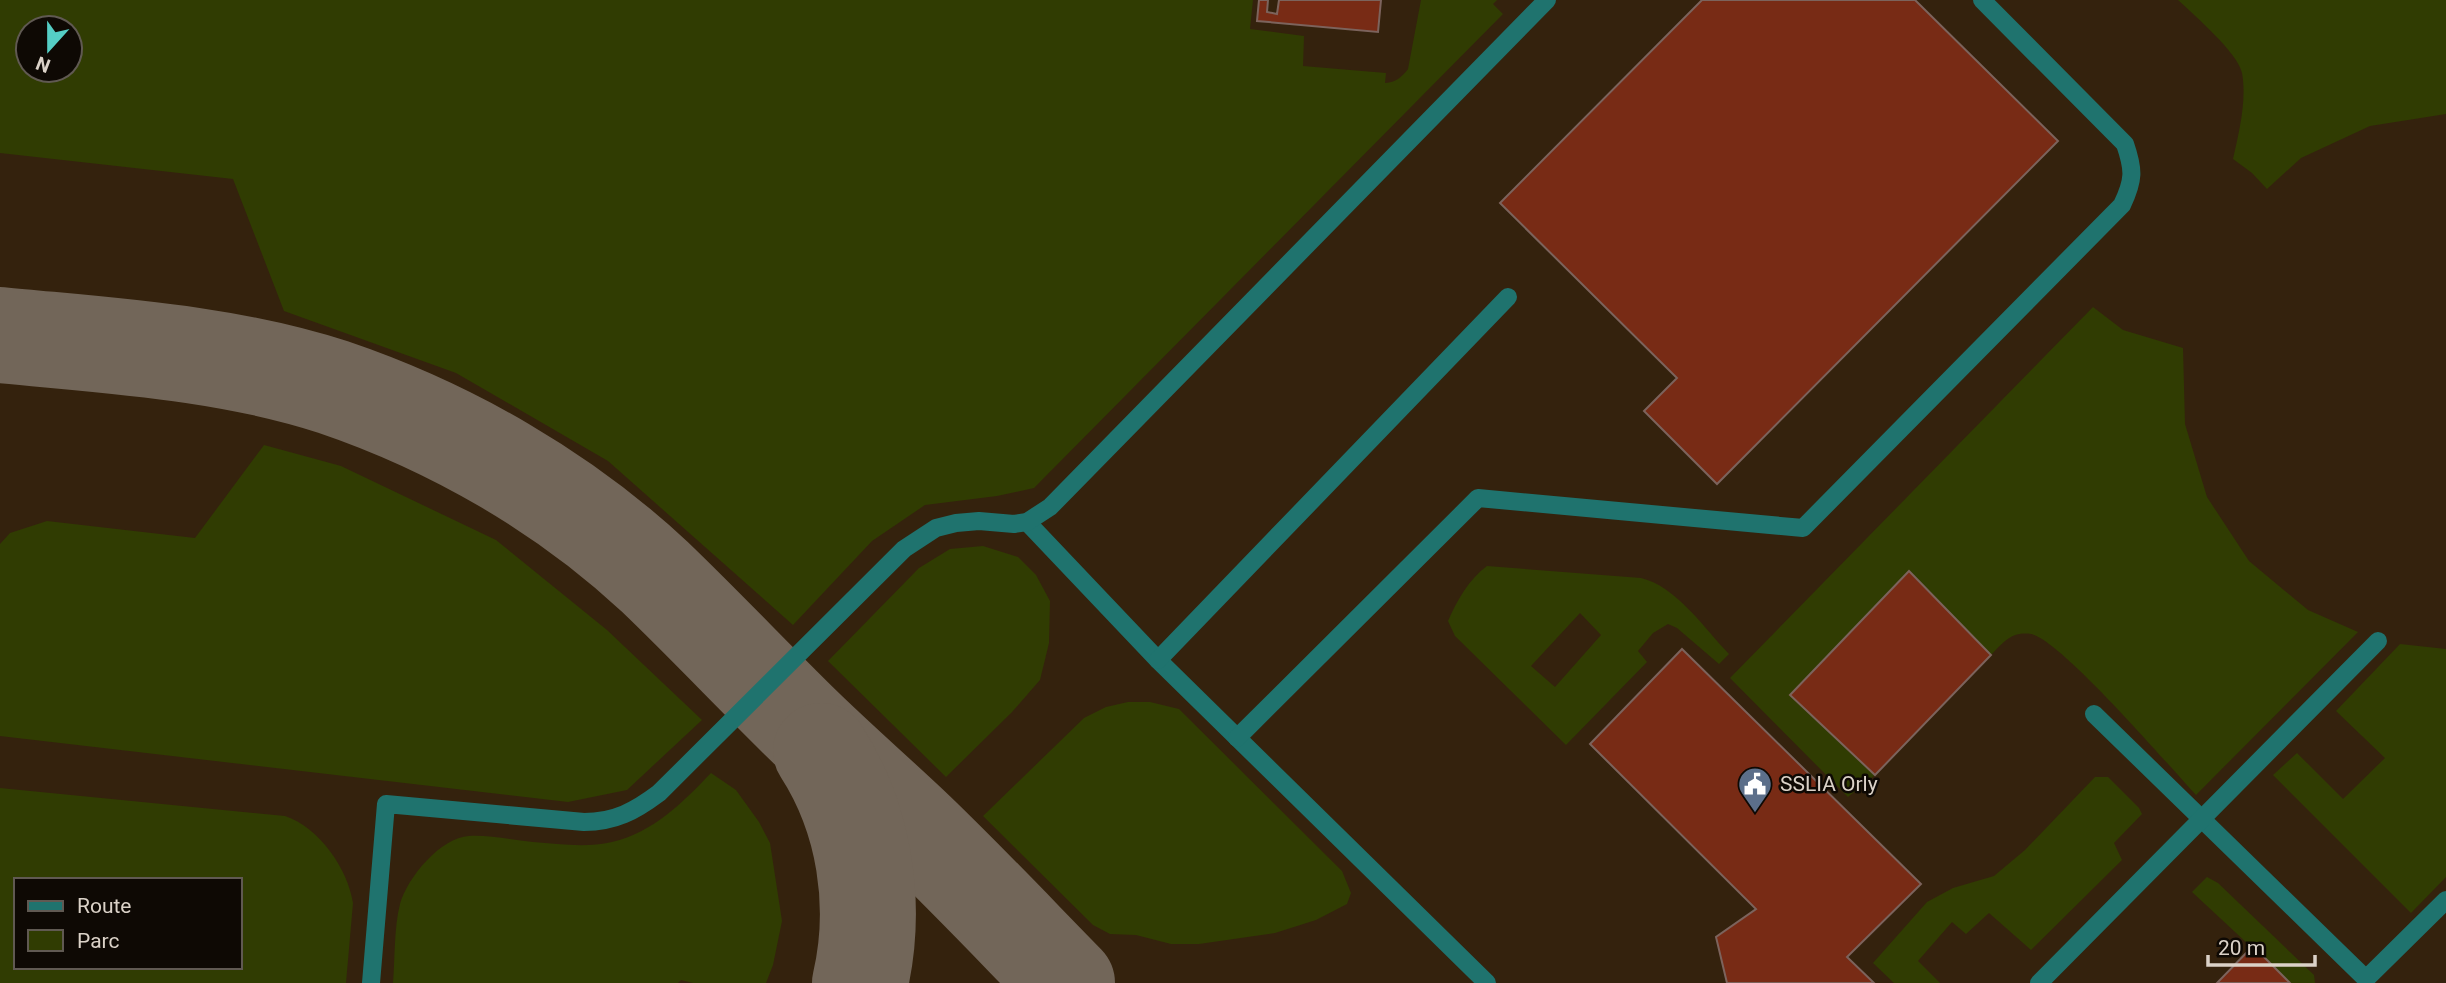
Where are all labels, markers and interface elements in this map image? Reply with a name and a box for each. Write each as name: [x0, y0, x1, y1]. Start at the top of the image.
north arrow: [14, 14, 84, 84]
text: N: [33, 51, 53, 78]
public building icon: SSLIA Orly: [1736, 765, 1774, 814]
place label: SSLIA Orly: [1780, 772, 1878, 796]
legend: [14, 878, 242, 969]
text: Route: [77, 894, 132, 918]
scale bar: [2208, 923, 2315, 967]
text: Parc: [77, 929, 119, 953]
text: 20 m: [2218, 936, 2265, 960]

